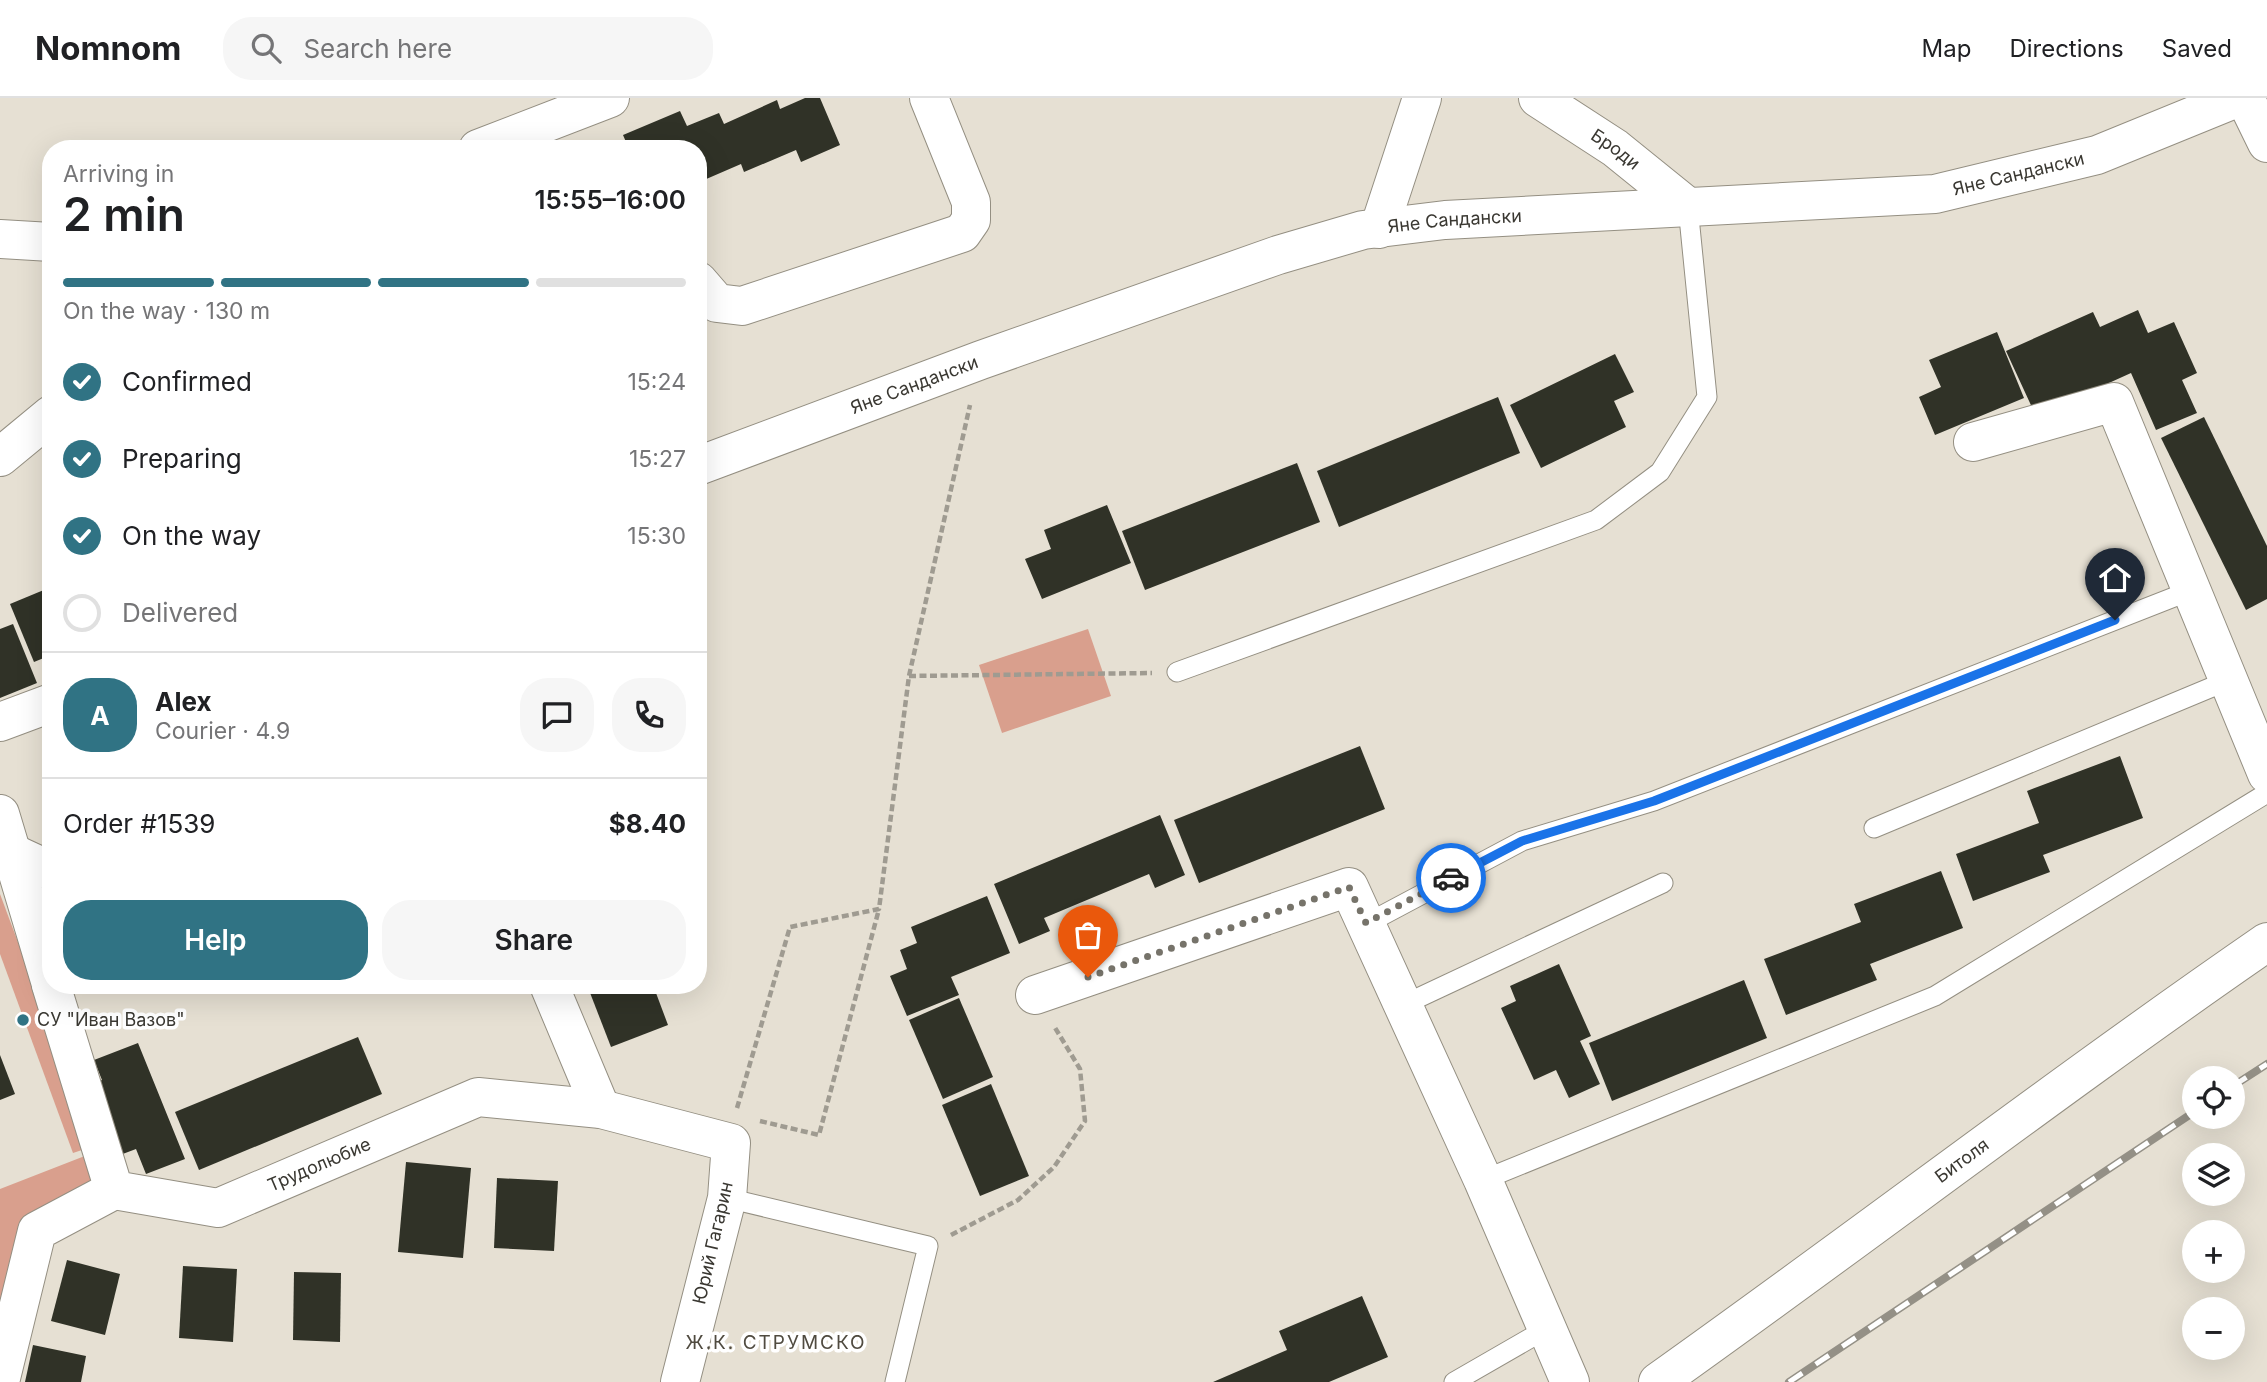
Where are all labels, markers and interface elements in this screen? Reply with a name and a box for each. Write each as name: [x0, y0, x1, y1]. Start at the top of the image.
search box: [223, 17, 713, 80]
text: Nomnom: [35, 28, 181, 68]
icon: search: [247, 29, 285, 67]
text: Search here: [303, 33, 452, 64]
text: Map: [1922, 34, 1971, 63]
text: Directions: [2009, 34, 2124, 63]
text: Saved: [2162, 34, 2232, 63]
street label: Броди: [1587, 124, 1644, 174]
street label: Яне Сандански: [1951, 147, 2086, 199]
text: Arriving in: [63, 160, 174, 188]
text: 15:55–16:00: [534, 184, 686, 215]
text: 2 min: [63, 186, 185, 242]
street label: Яне Сандански: [1386, 205, 1522, 237]
text: On the way · 130 m: [63, 297, 270, 325]
street label: Яне Сандански: [847, 351, 981, 418]
icon: check: [63, 363, 101, 401]
text: Confirmed: [122, 366, 252, 397]
text: 15:24: [628, 368, 686, 396]
icon: check: [63, 440, 101, 478]
text: Preparing: [122, 443, 242, 474]
text: 15:27: [629, 445, 686, 473]
icon: check: [63, 517, 101, 555]
text: On the way: [122, 520, 261, 551]
text: 15:30: [627, 522, 686, 550]
pin: [2085, 548, 2145, 620]
icon: home: [2096, 559, 2134, 597]
text: Delivered: [122, 597, 238, 628]
button: chat: [520, 678, 594, 752]
button: phone: [612, 678, 686, 752]
text: Alex: [155, 686, 212, 717]
text: A: [90, 700, 110, 731]
text: Courier · 4.9: [155, 717, 290, 745]
text: Order #1539: [63, 808, 215, 839]
text: $8.40: [609, 808, 686, 839]
courier: [1416, 843, 1486, 913]
icon: car: [1432, 859, 1470, 897]
button: Help: [63, 900, 368, 980]
button: Share: [382, 900, 686, 980]
pin: [1058, 905, 1118, 977]
icon: bag: [1069, 916, 1107, 954]
place label: СУ "Иван Вазов": [37, 1009, 185, 1030]
marker: СУ "Иван Вазов": [15, 1012, 31, 1028]
map controls: [2182, 1066, 2245, 1360]
button: locate: [2182, 1066, 2245, 1129]
street label: Трудолюбие: [264, 1133, 374, 1196]
street label: Битоля: [1931, 1134, 1993, 1187]
button: layers: [2182, 1143, 2245, 1206]
street label: Юрий Гагарин: [688, 1180, 737, 1306]
button: +: [2182, 1220, 2245, 1283]
button: −: [2182, 1297, 2245, 1360]
district label: Ж.К. СТРУМСКО: [685, 1331, 867, 1354]

